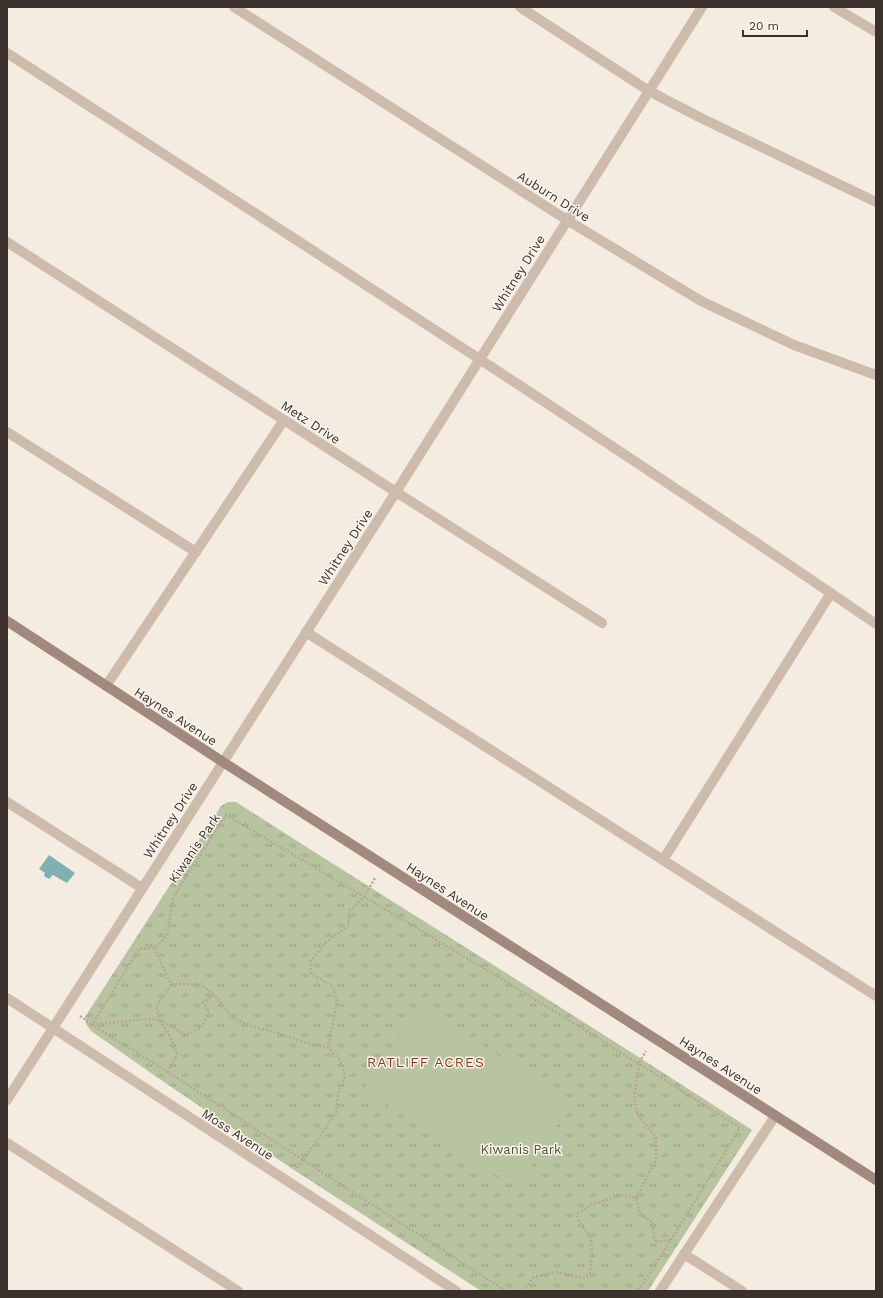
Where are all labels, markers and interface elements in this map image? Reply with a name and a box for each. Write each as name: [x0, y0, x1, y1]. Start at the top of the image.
scale bar: [743, 12, 807, 38]
text: 20 m: [749, 19, 779, 33]
street label: Auburn Drive: [515, 168, 593, 225]
street label: Whitney Drive: [489, 232, 548, 314]
street label: Metz Drive: [278, 398, 343, 447]
street label: Whitney Drive: [315, 506, 376, 588]
street label: Haynes Avenue: [132, 684, 220, 749]
street label: Whitney Drive: [140, 779, 201, 861]
street label: Kiwanis Park: [166, 810, 224, 886]
street label: Haynes Avenue: [404, 859, 492, 924]
street label: Haynes Avenue: [677, 1033, 765, 1098]
district label: RATLIFF ACRES: [367, 1054, 485, 1070]
street label: Moss Avenue: [199, 1106, 276, 1163]
park label: Kiwanis Park: [481, 1142, 562, 1157]

